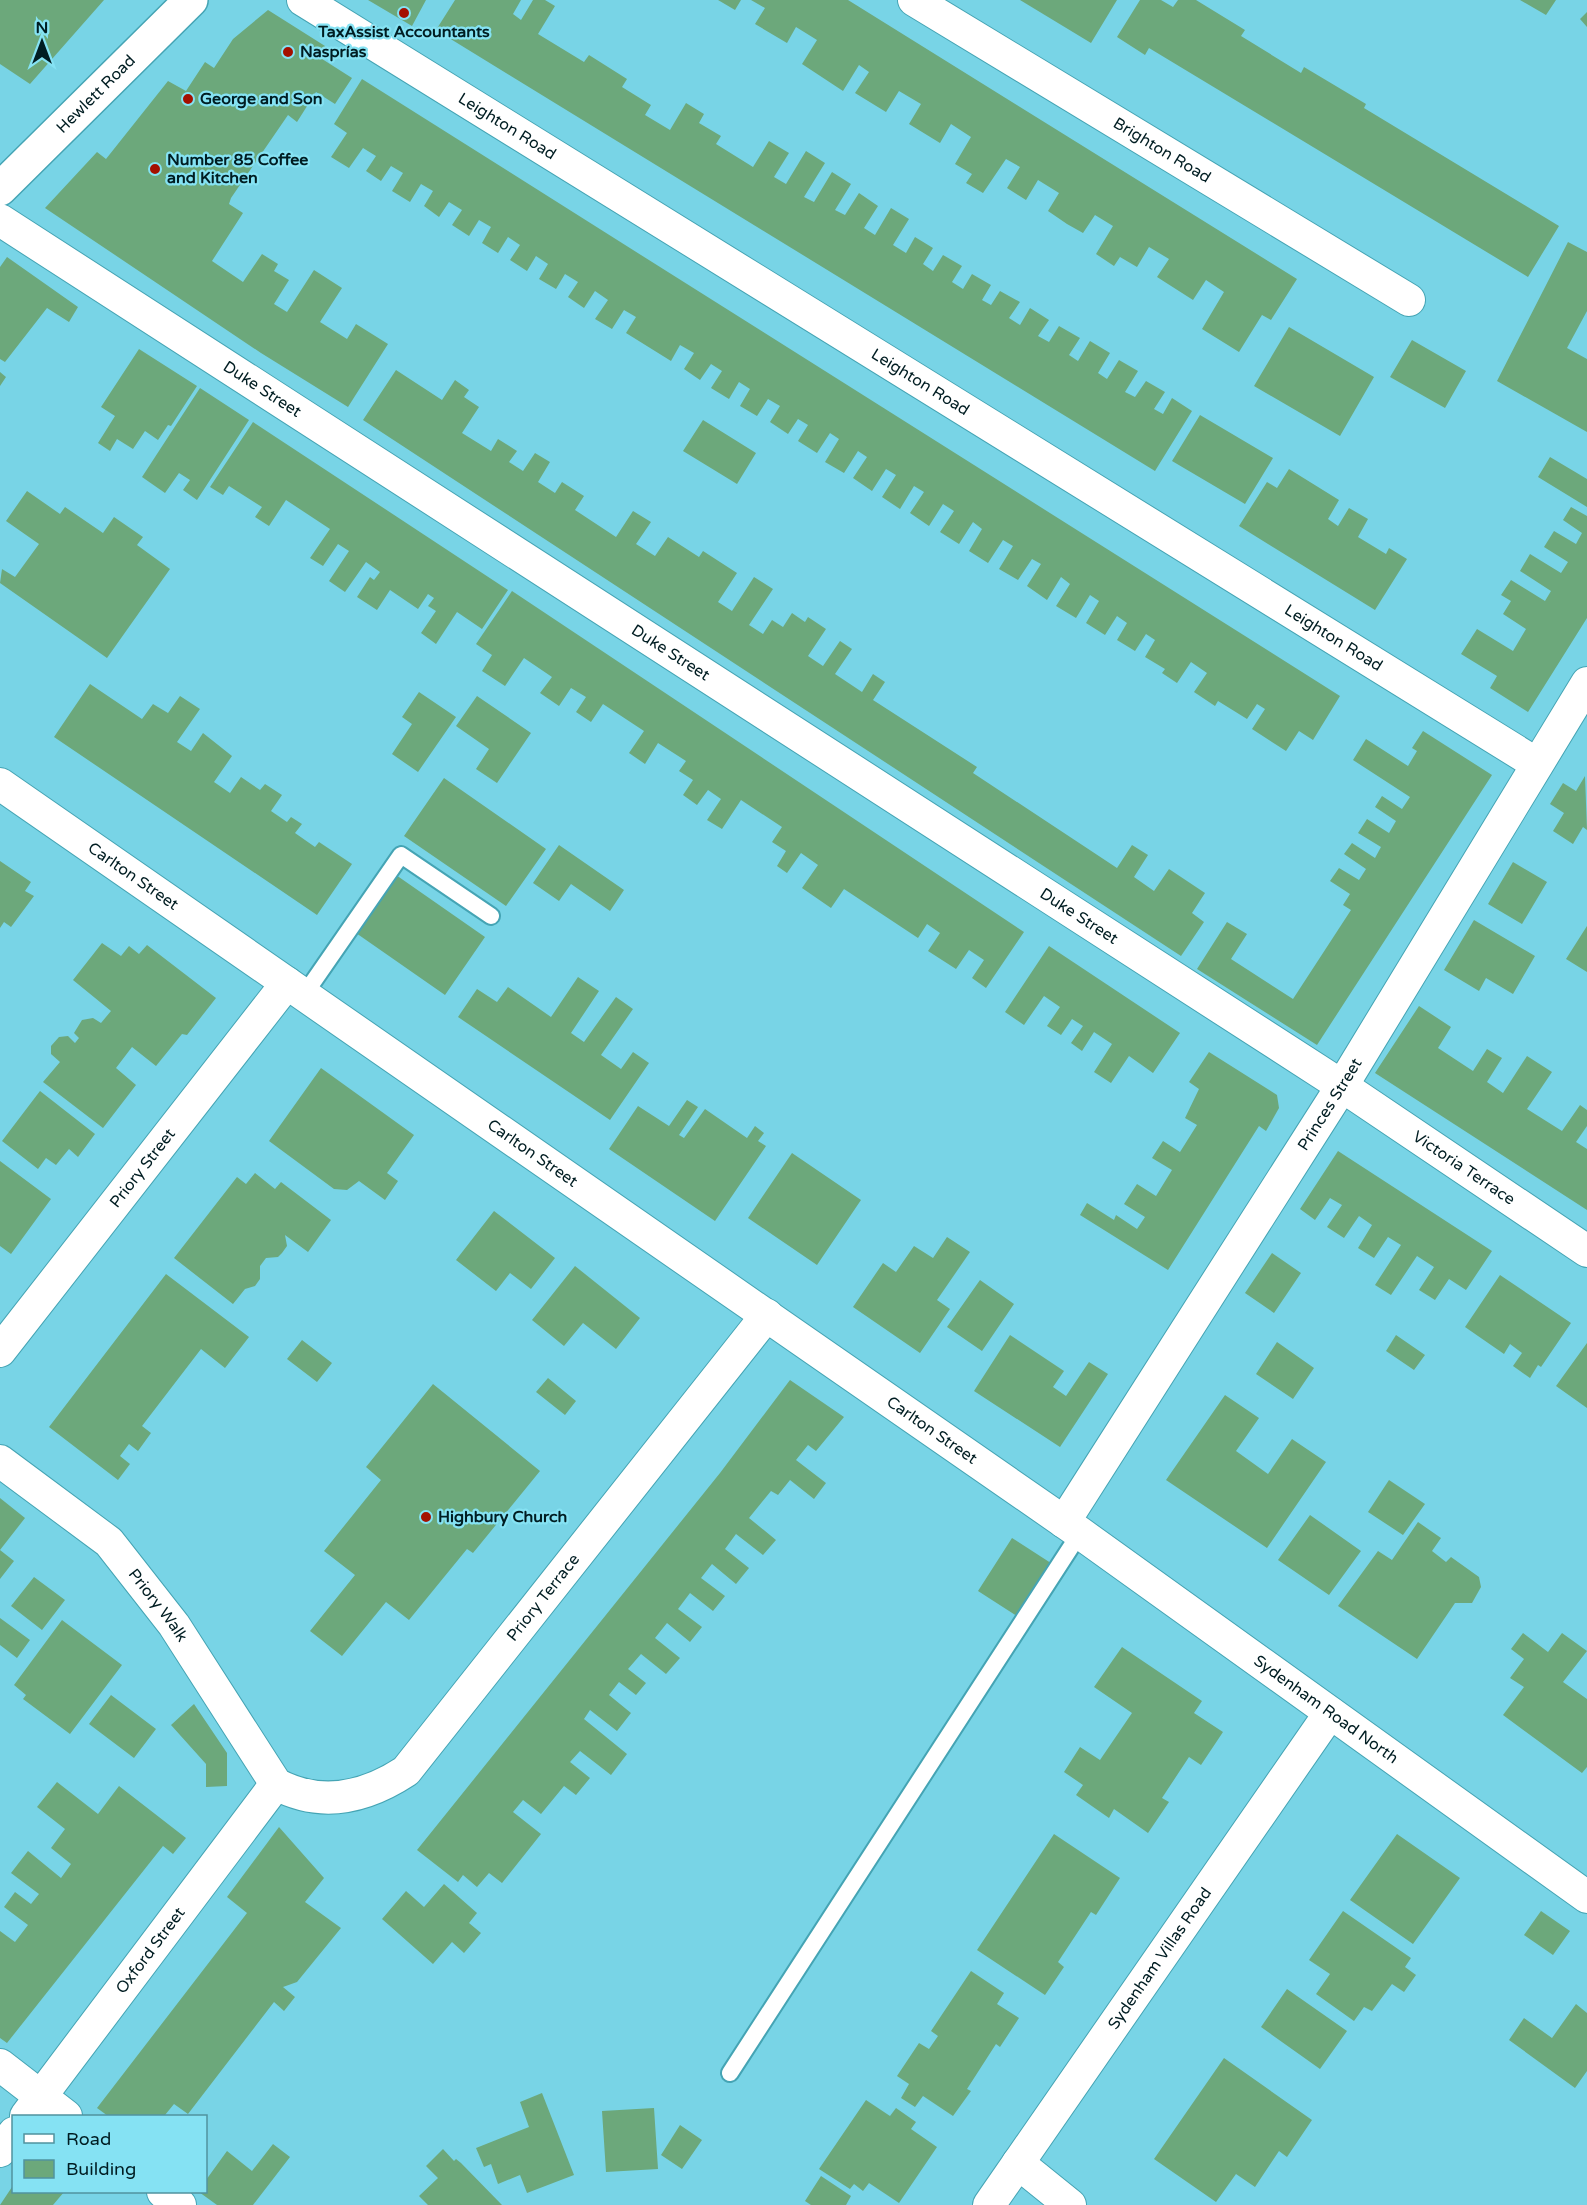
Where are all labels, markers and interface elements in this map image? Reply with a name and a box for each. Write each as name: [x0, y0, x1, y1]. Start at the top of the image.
marker: TaxAssist Accountants: [397, 6, 411, 20]
north arrow: [12, 12, 72, 72]
text: N: [36, 18, 48, 38]
place label: TaxAssist Accountants: [317, 22, 490, 42]
place label: Nasprías: [300, 42, 367, 62]
marker: Nasprías: [281, 45, 295, 59]
street label: Hewlett Road: [52, 51, 140, 137]
street label: Leighton Road: [454, 88, 560, 164]
place label: George and Son: [200, 89, 322, 109]
marker: George and Son: [181, 92, 195, 106]
street label: Brighton Road: [1109, 113, 1215, 188]
place label: Number 85 Coffee and Kitchen: [167, 150, 308, 188]
marker: Number 85 Coffee and Kitchen: [148, 162, 162, 176]
street label: Leighton Road: [867, 344, 973, 420]
street label: Duke Street: [219, 357, 305, 422]
street label: Leighton Road: [1281, 600, 1386, 676]
street label: Duke Street: [628, 620, 713, 685]
street label: Carlton Street: [84, 838, 182, 915]
street label: Duke Street: [1036, 884, 1122, 949]
street label: Princes Street: [1293, 1055, 1367, 1155]
street label: Carlton Street: [483, 1115, 582, 1192]
street label: Priory Street: [106, 1124, 180, 1212]
street label: Victoria Terrace: [1409, 1126, 1519, 1210]
street label: Carlton Street: [883, 1392, 981, 1469]
place label: Highbury Church: [438, 1507, 567, 1527]
marker: Highbury Church: [419, 1510, 433, 1524]
street label: Priory Terrace: [502, 1550, 584, 1645]
street label: Priory Walk: [124, 1565, 192, 1646]
street label: Sydenham Road North: [1250, 1651, 1402, 1768]
street label: Sydenham Villas Road: [1104, 1884, 1216, 2033]
street label: Oxford Street: [112, 1903, 190, 1998]
legend: [12, 2115, 207, 2193]
text: Road: [66, 2128, 111, 2150]
text: Building: [66, 2158, 136, 2180]

